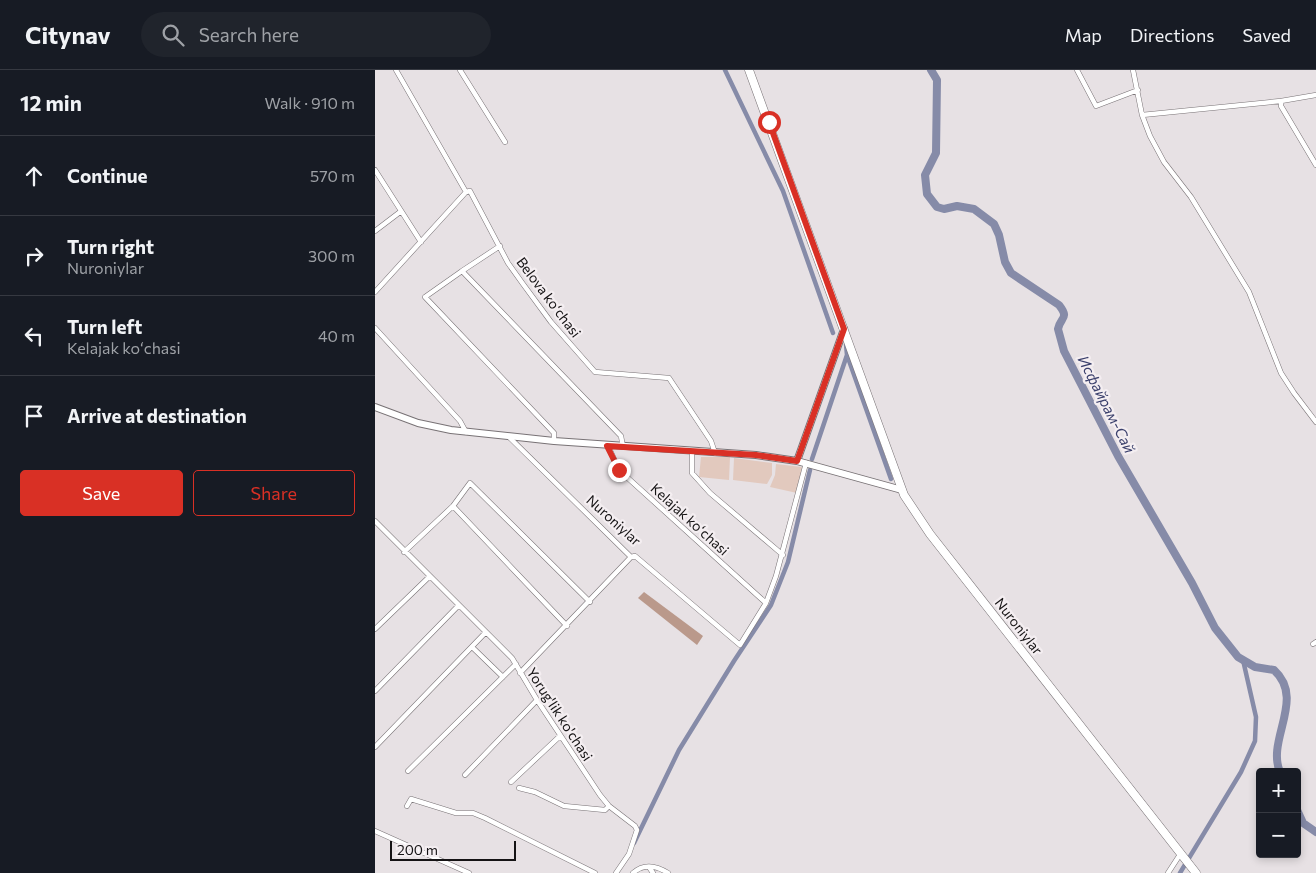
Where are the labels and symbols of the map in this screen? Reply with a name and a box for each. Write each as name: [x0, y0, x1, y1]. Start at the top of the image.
route start: [758, 111, 781, 134]
street label: Belova koʻchasi: [513, 253, 585, 341]
water label: Исфайрам-Сай: [1075, 352, 1140, 456]
route end: [608, 459, 631, 482]
street label: Kelajak koʻchasi: [647, 479, 733, 559]
street label: Nuroniylar: [583, 491, 645, 549]
street label: Nuroniylar: [992, 594, 1047, 658]
street label: Yorug'lik ko'chasi: [523, 664, 597, 764]
scale bar: [390, 838, 516, 861]

